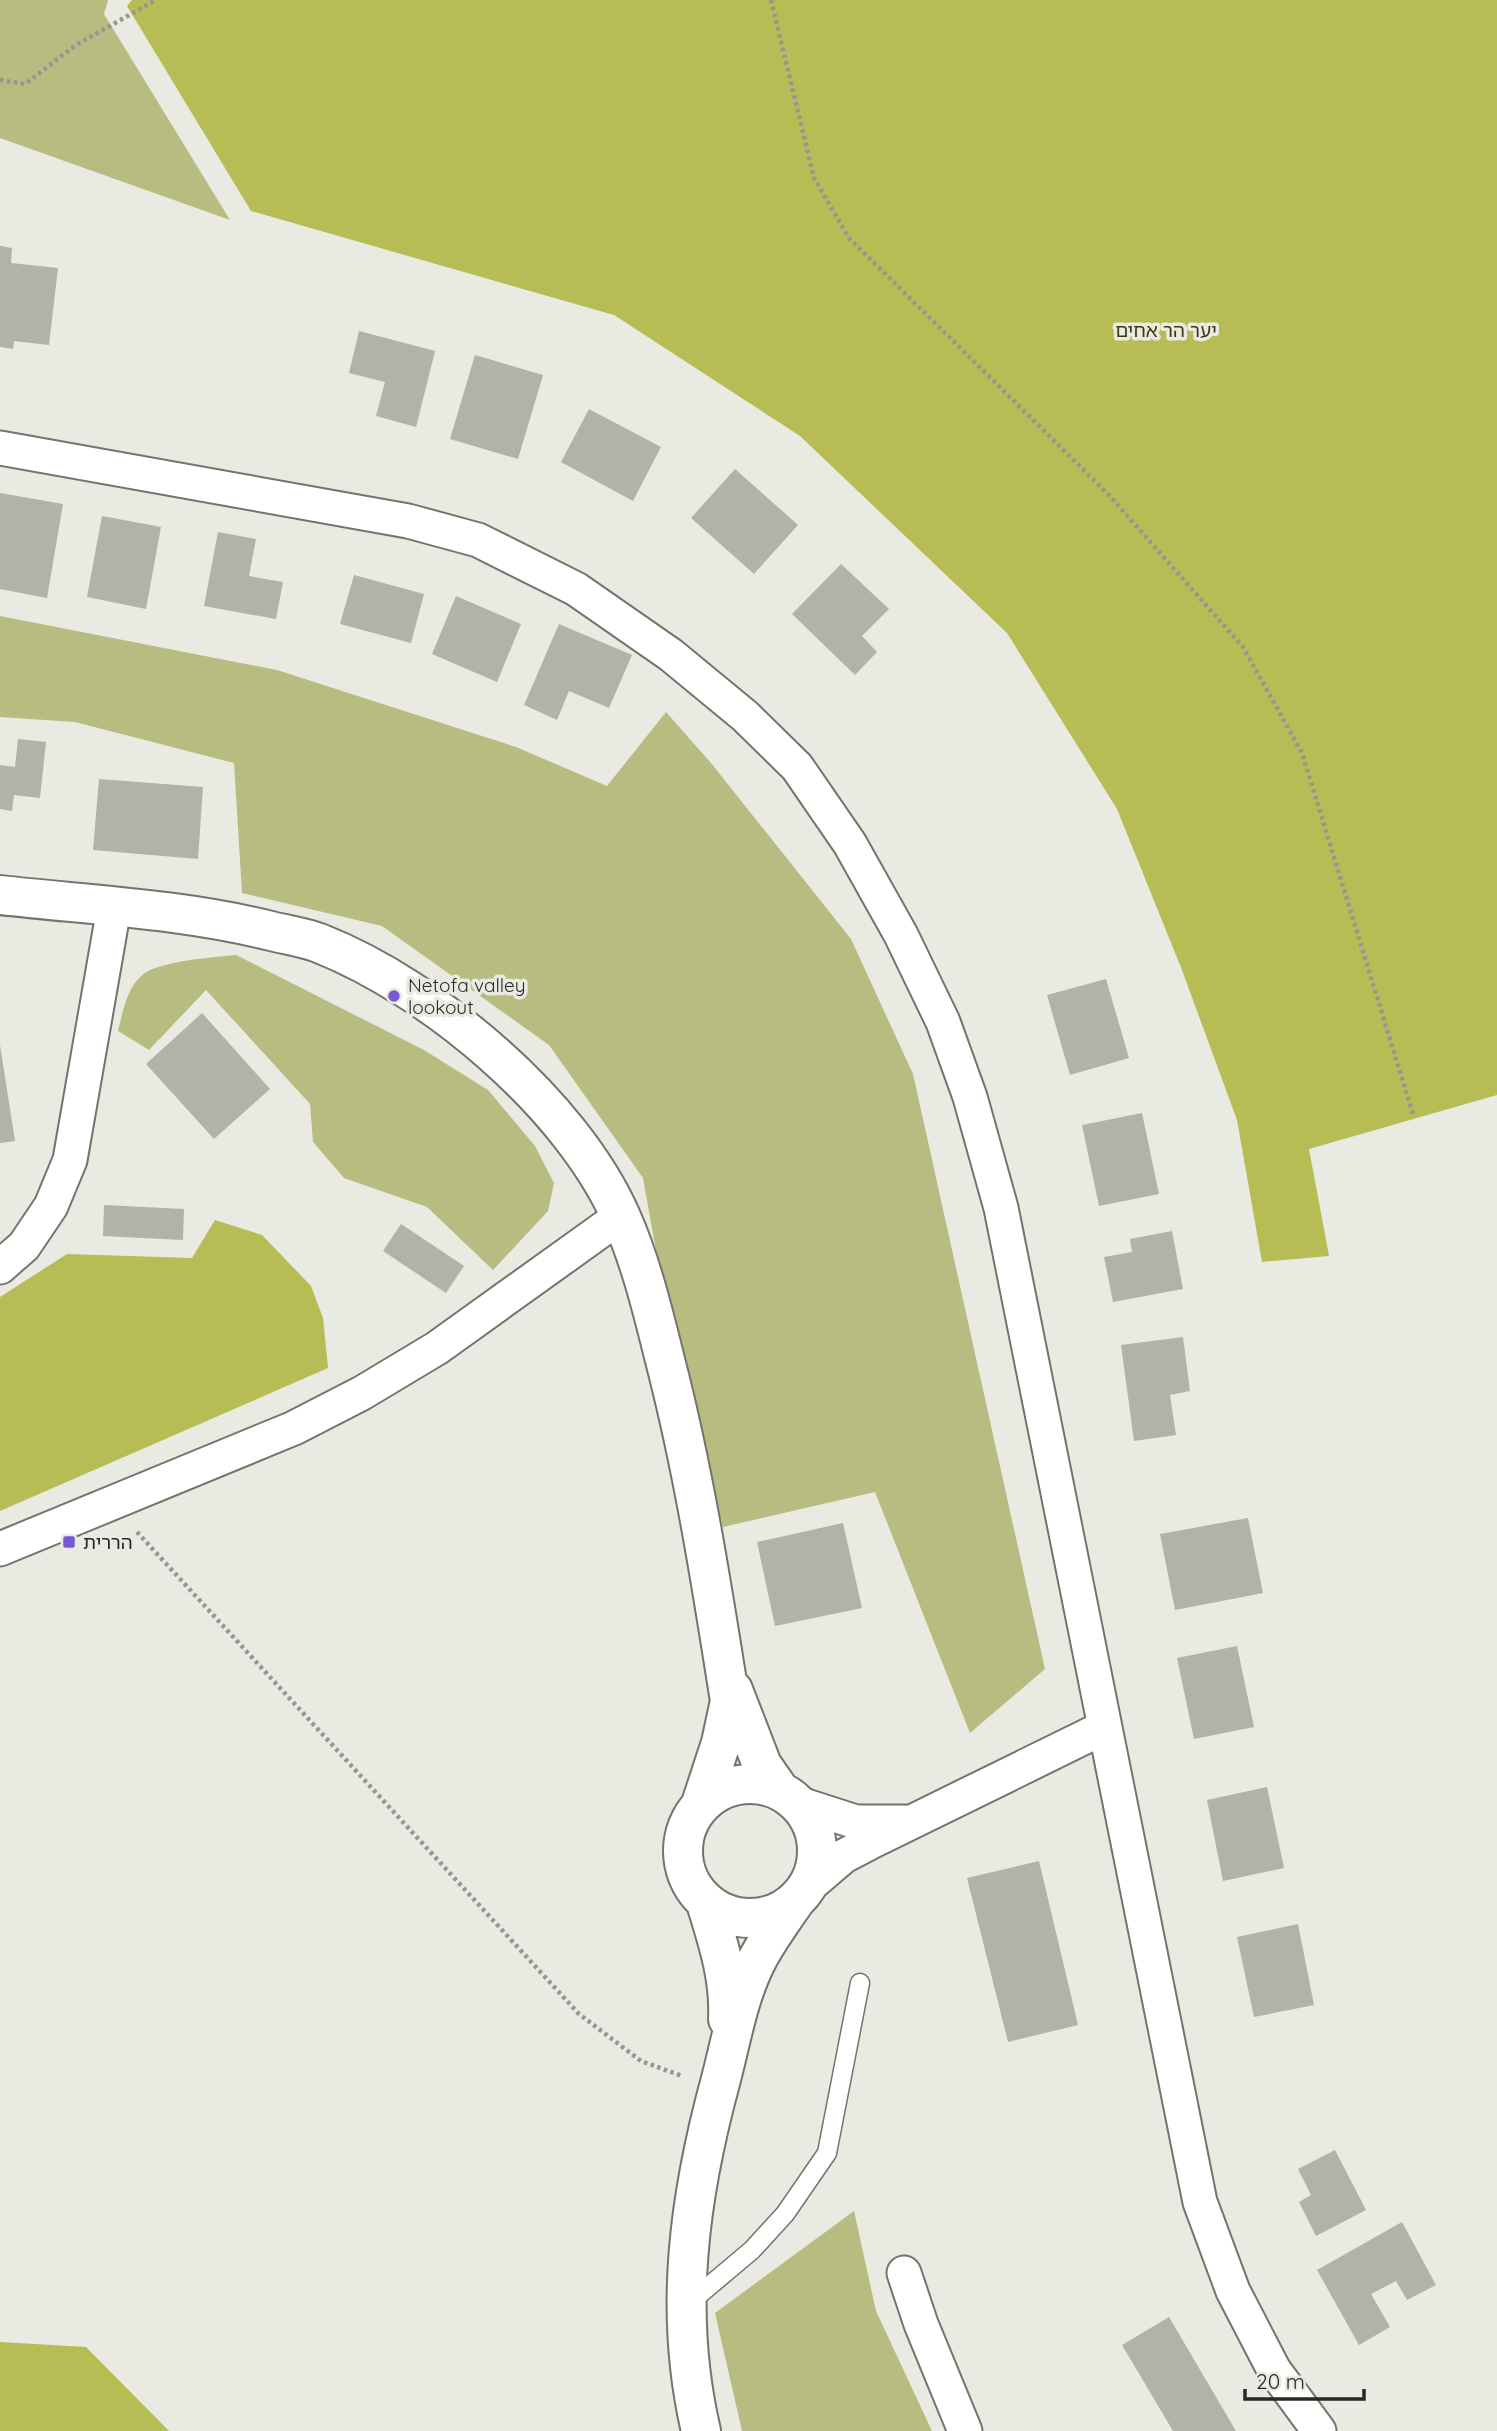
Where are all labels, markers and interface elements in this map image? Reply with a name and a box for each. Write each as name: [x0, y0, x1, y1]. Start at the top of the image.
park label: יער הר אחים: [1115, 318, 1217, 342]
place label: Netofa valley lookout: [408, 973, 525, 1019]
marker: Netofa valley lookout: [386, 988, 402, 1004]
place label: הררית: [83, 1530, 133, 1554]
marker: הררית: [61, 1534, 77, 1550]
scale bar: [1245, 2358, 1364, 2402]
text: 20 m: [1256, 2368, 1305, 2394]

